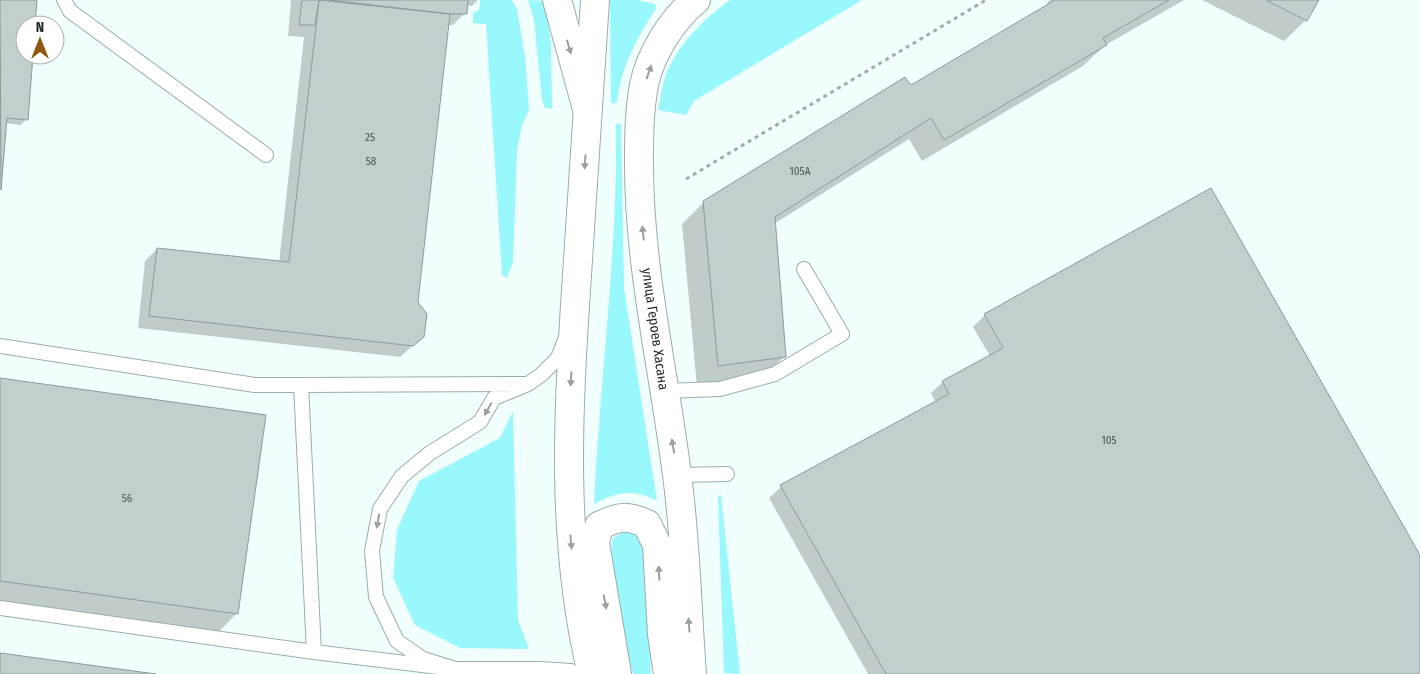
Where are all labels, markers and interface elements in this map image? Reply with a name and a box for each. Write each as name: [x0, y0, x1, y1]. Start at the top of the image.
north arrow: [15, 15, 65, 65]
text: N: [36, 19, 44, 36]
one-way arrow: [565, 40, 573, 55]
one-way arrow: [646, 64, 653, 79]
house number: 25: [365, 131, 375, 144]
one-way arrow: [580, 154, 588, 170]
house number: 58: [366, 155, 377, 168]
house number: 105А: [790, 165, 811, 178]
one-way arrow: [639, 224, 647, 240]
street label: улица Героев Хасана: [638, 267, 672, 391]
one-way arrow: [566, 372, 574, 388]
one-way arrow: [484, 401, 492, 416]
house number: 105: [1101, 434, 1117, 447]
one-way arrow: [669, 438, 677, 454]
house number: 56: [122, 492, 133, 505]
one-way arrow: [373, 513, 381, 529]
one-way arrow: [567, 534, 575, 550]
one-way arrow: [654, 565, 662, 581]
one-way arrow: [601, 595, 609, 610]
one-way arrow: [684, 617, 692, 633]

